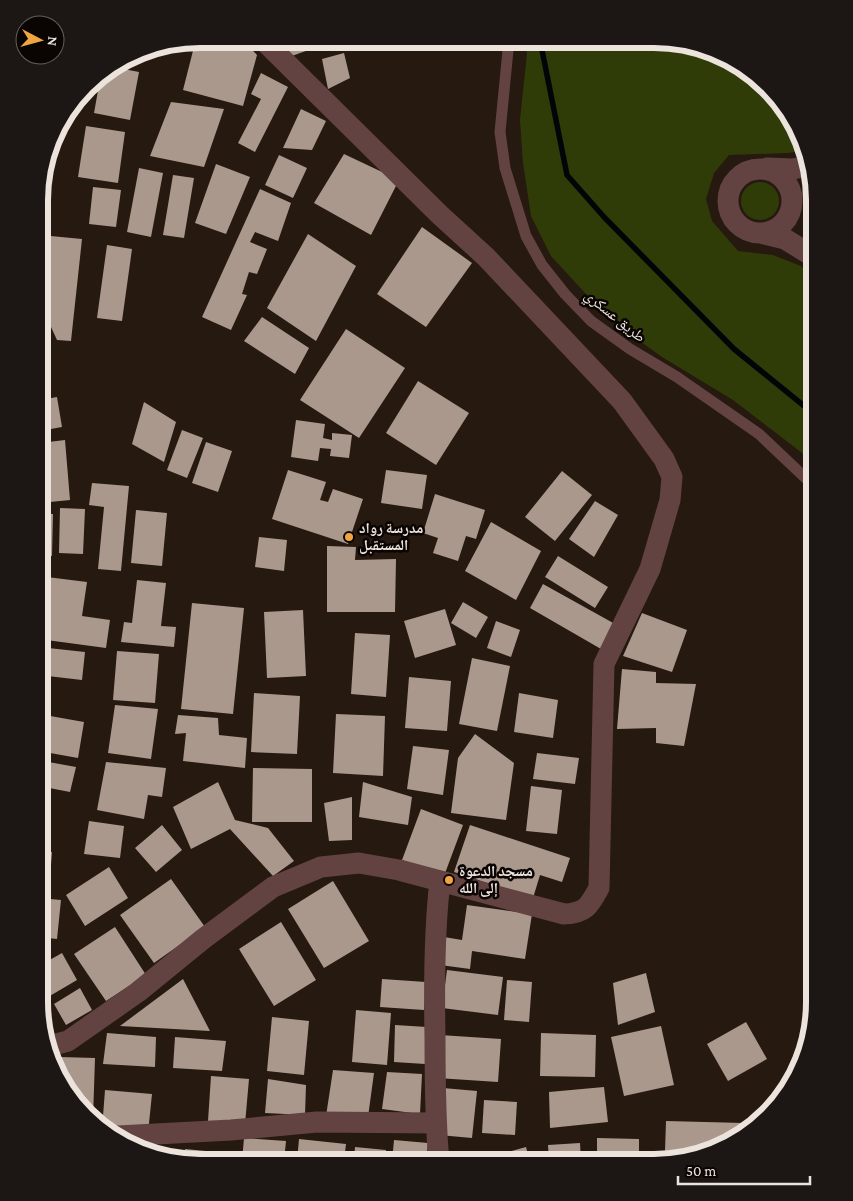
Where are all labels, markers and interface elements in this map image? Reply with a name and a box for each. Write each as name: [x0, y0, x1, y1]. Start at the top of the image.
north arrow: [15, 15, 65, 65]
text: N: [44, 36, 61, 47]
street label: طريق عسكري: [579, 287, 649, 348]
place label: مدرسة رواد المستقبل: [359, 520, 423, 554]
marker: مدرسة رواد المستقبل: [343, 531, 355, 543]
place label: مسجد الدعوة إلى الله: [459, 863, 533, 897]
marker: مسجد الدعوة إلى الله: [443, 874, 455, 886]
scale bar: [678, 1154, 810, 1186]
text: 50 m: [686, 1163, 716, 1179]

